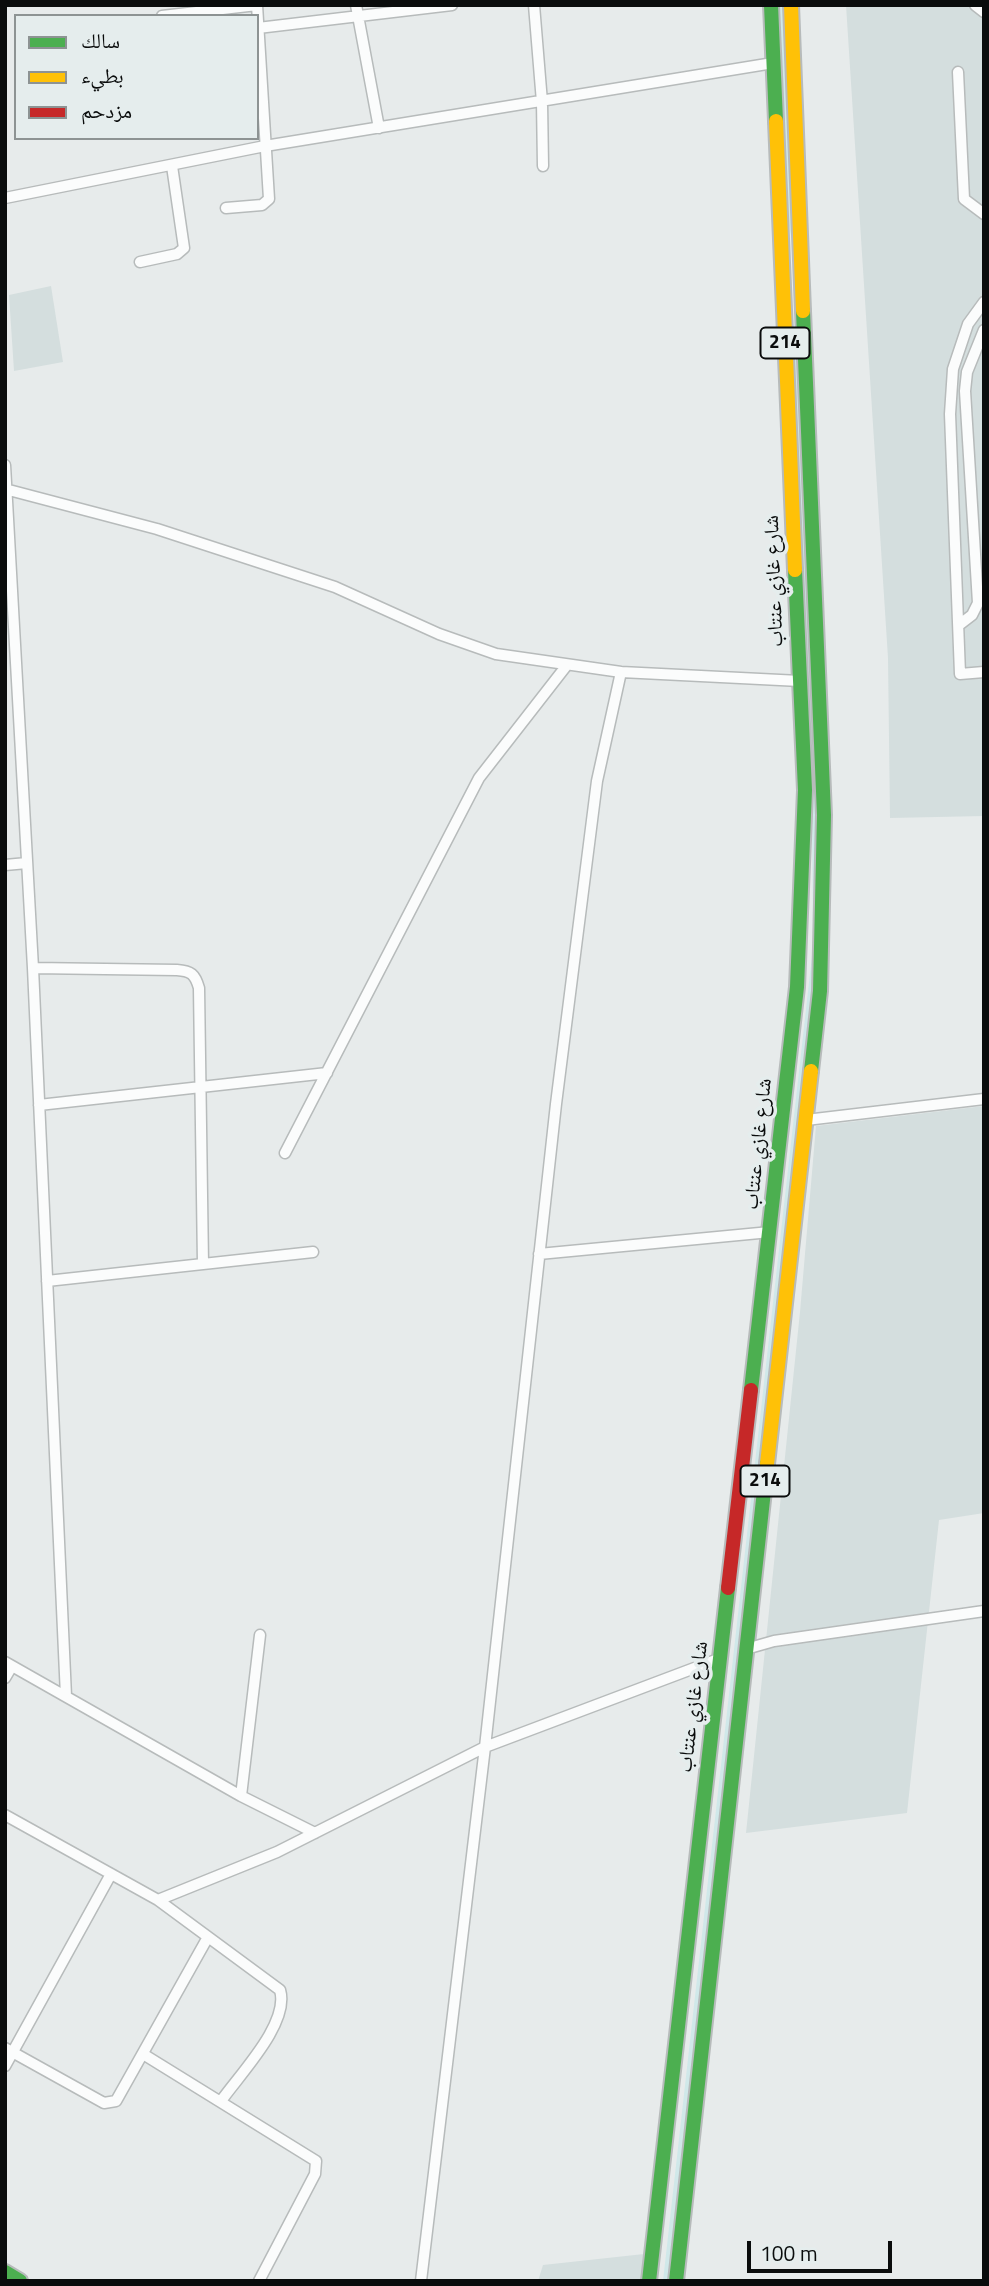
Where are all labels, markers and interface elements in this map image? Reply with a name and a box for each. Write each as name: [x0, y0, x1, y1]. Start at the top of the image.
legend: [14, 14, 259, 140]
text: سالك: [81, 24, 120, 56]
text: بطيء: [81, 59, 124, 91]
text: مزدحم: [81, 94, 132, 126]
road number: 214: [760, 328, 810, 358]
street label: شارع غازي عنتاب: [760, 515, 790, 647]
street label: شارع غازي عنتاب: [740, 1077, 778, 1211]
road number: 214: [740, 1466, 790, 1497]
street label: شارع غازي عنتاب: [673, 1640, 715, 1774]
scale bar: [751, 2226, 896, 2270]
text: 100 m: [760, 2237, 817, 2269]

